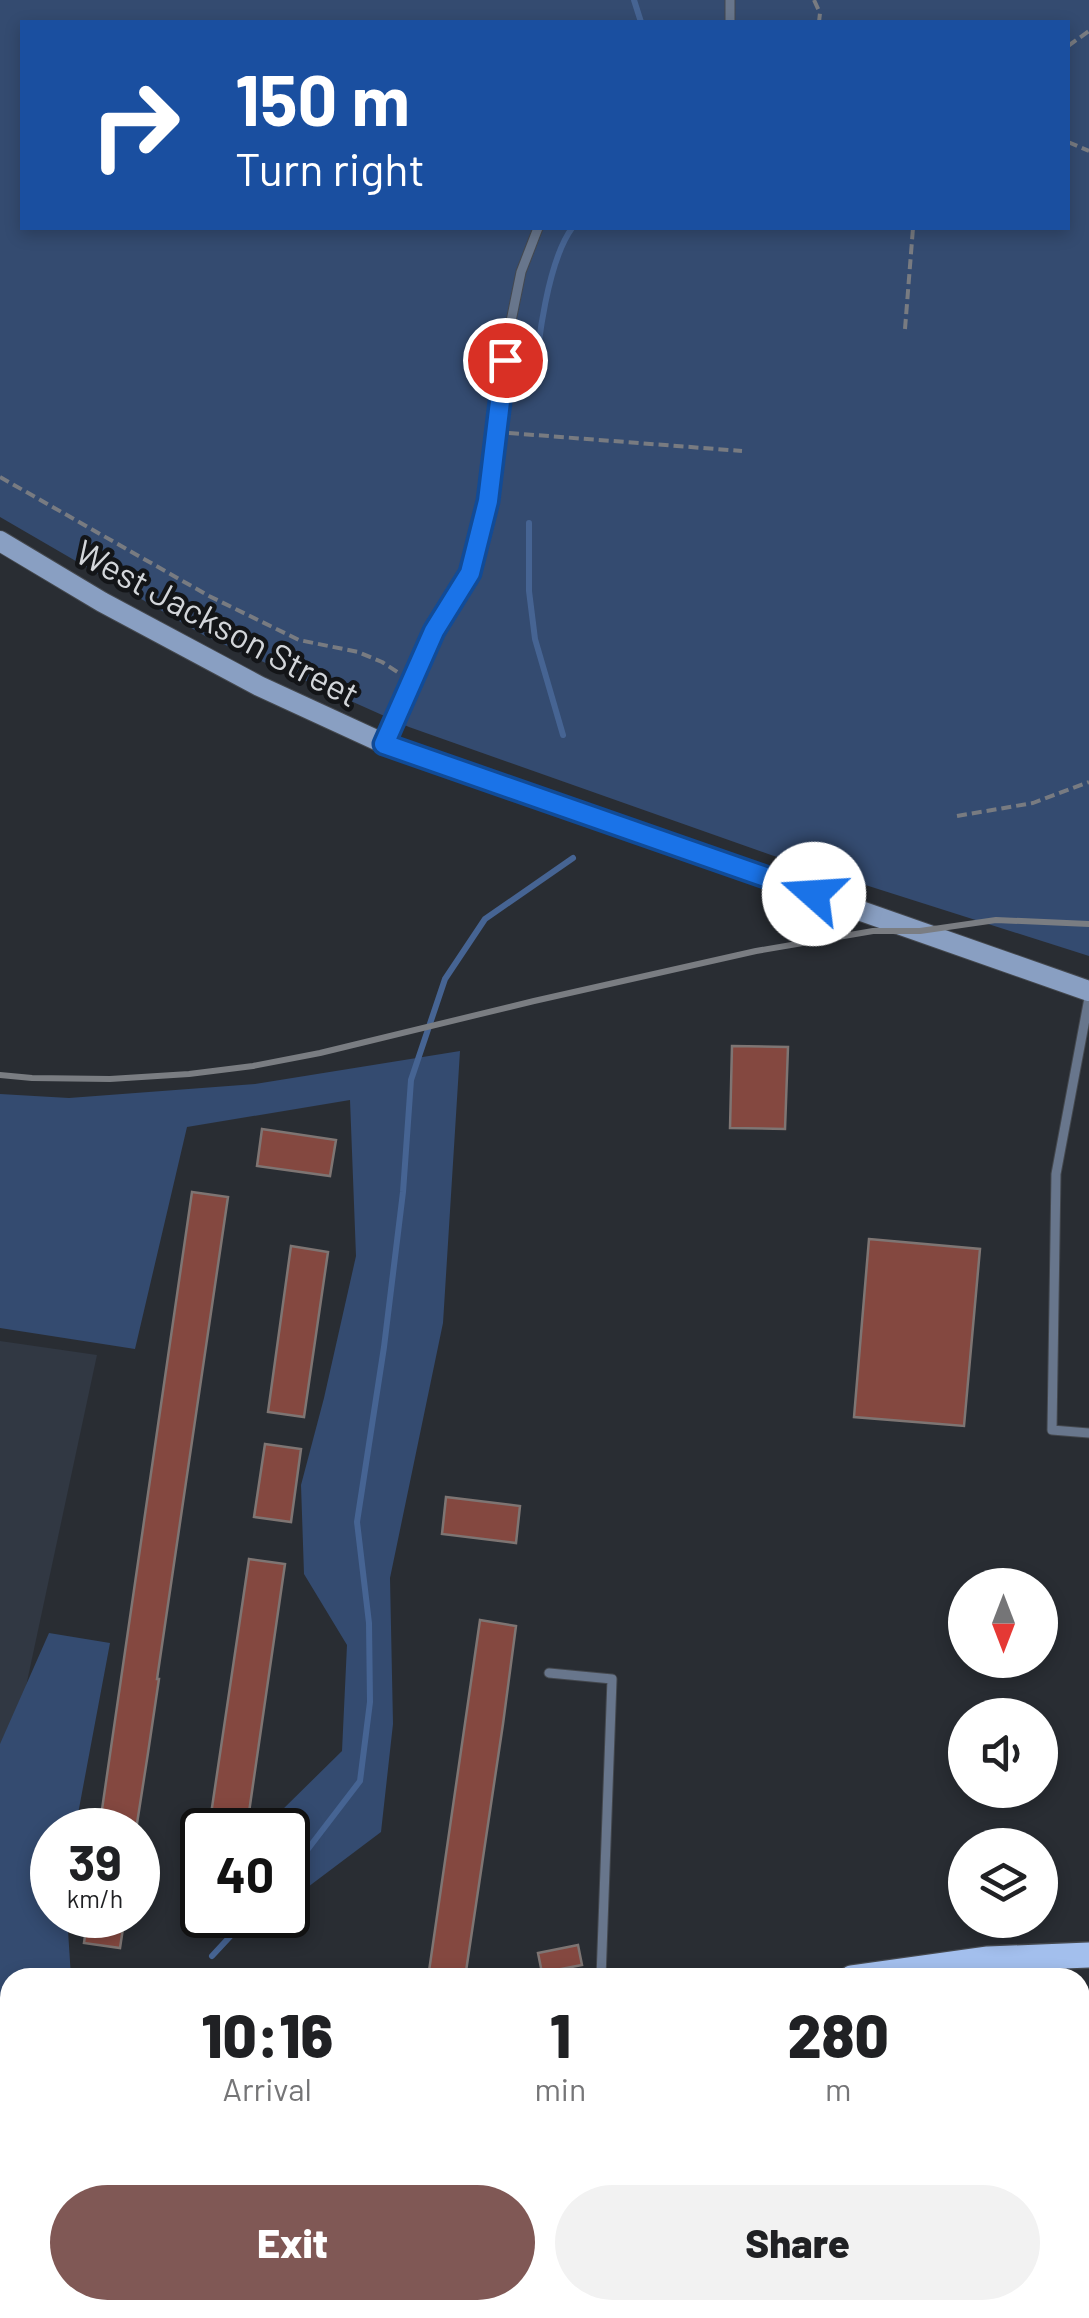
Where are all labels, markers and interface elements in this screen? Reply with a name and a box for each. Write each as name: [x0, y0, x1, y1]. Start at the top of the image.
text: 150 m: [235, 56, 410, 140]
icon: right: [70, 60, 200, 190]
text: Turn right: [235, 141, 425, 195]
pin: [463, 318, 548, 403]
icon: arrive: [478, 333, 533, 388]
street label: West Jackson Street: [69, 530, 367, 714]
position arrow: [762, 842, 866, 946]
north arrow: [948, 1568, 1058, 1678]
map controls: [948, 1568, 1058, 1938]
button: sound: [948, 1698, 1058, 1808]
speed limit sign: 40: [180, 1808, 310, 1938]
button: layers: [948, 1828, 1058, 1938]
text: 39: [68, 1831, 122, 1891]
text: km/h: [67, 1883, 123, 1913]
text: 10:16: [201, 1998, 333, 2070]
text: 1: [550, 1998, 571, 2070]
text: 280: [787, 1998, 889, 2070]
text: Arrival: [222, 2069, 312, 2107]
text: min: [534, 2069, 586, 2107]
text: m: [825, 2069, 851, 2107]
button: Exit: [50, 2185, 535, 2300]
button: Share: [555, 2185, 1040, 2300]

